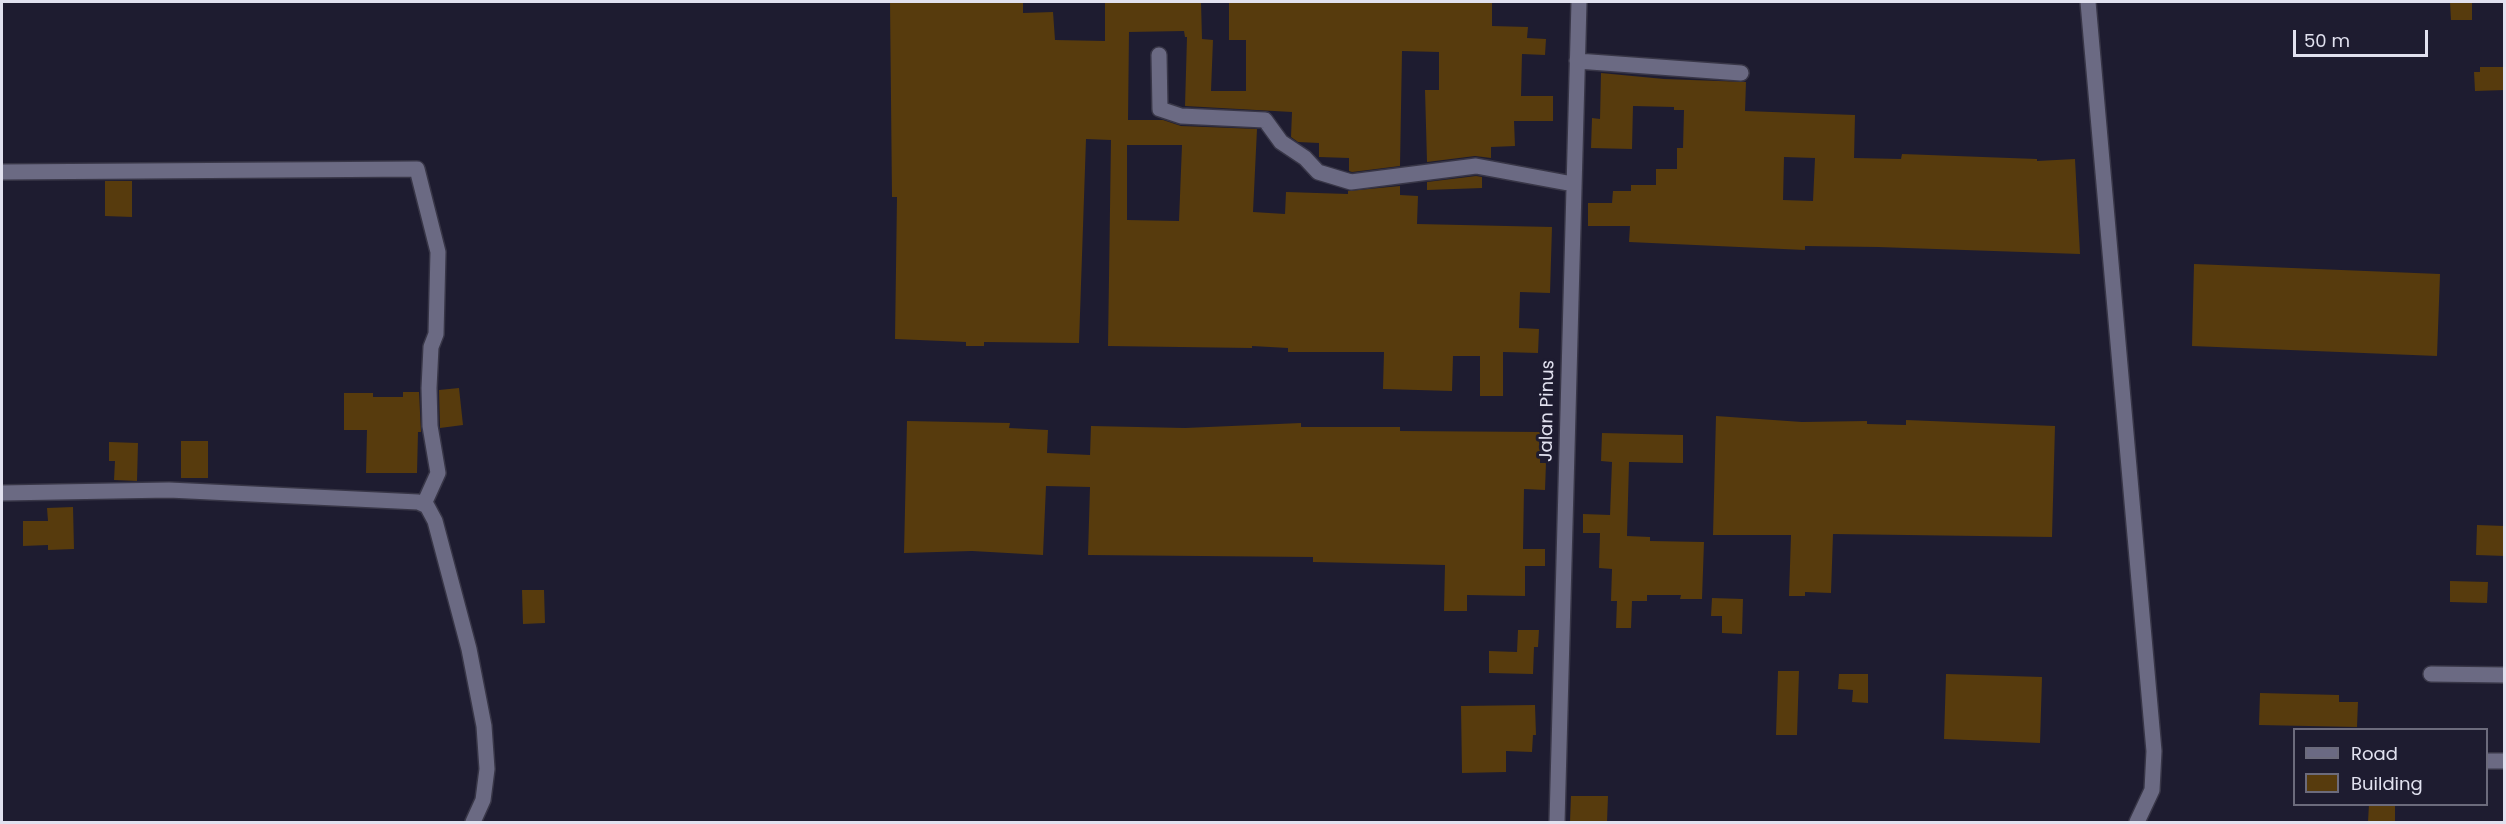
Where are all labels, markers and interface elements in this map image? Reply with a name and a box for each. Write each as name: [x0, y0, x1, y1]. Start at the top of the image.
scale bar: [2296, 18, 2431, 56]
text: 50 m: [2304, 28, 2350, 53]
street label: Jalan Pinus: [1536, 360, 1560, 462]
legend: [2293, 728, 2488, 806]
text: Road: [2351, 741, 2398, 766]
text: Building: [2351, 771, 2423, 796]

